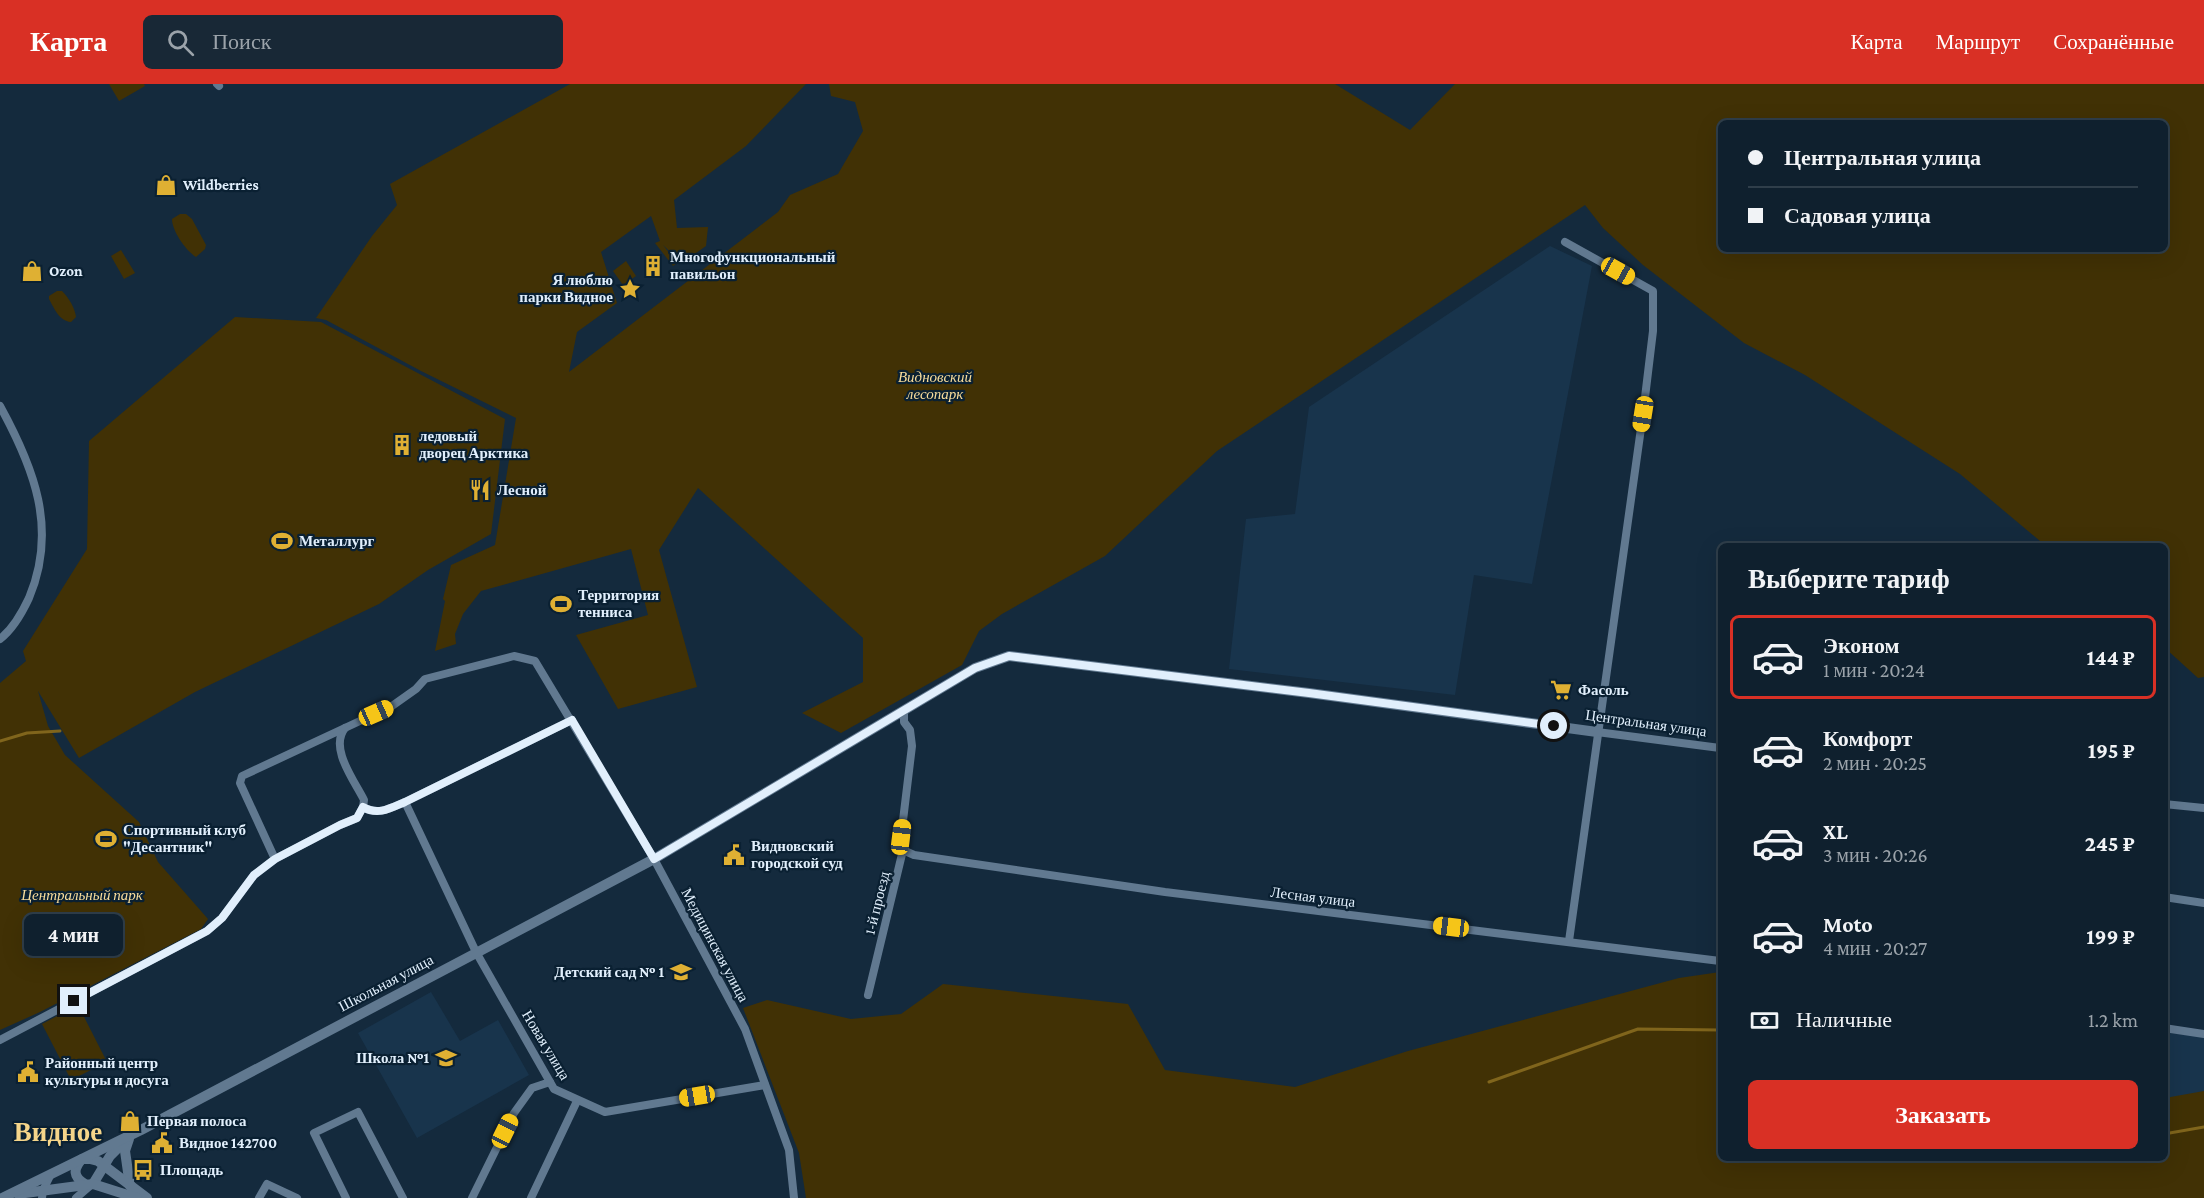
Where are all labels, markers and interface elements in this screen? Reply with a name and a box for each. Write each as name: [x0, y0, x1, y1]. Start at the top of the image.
search box: [143, 15, 563, 69]
text: Карта: [30, 26, 107, 57]
icon: search: [164, 26, 197, 59]
text: Поиск: [212, 29, 271, 54]
text: Карта: [1851, 30, 1903, 54]
text: Маршрут: [1936, 30, 2020, 54]
text: Сохранённые: [2053, 30, 2174, 54]
text: Центральная улица: [1784, 145, 1981, 170]
shop icon: Wildberries: [154, 173, 178, 197]
place label: Wildberries: [182, 177, 259, 193]
text: Садовая улица: [1784, 203, 1931, 228]
place label: Многофункциональный павильон: [670, 249, 836, 282]
building icon: Многофункциональный павильон: [641, 254, 665, 278]
car: [1598, 254, 1638, 288]
shop icon: Ozon: [20, 259, 44, 283]
place label: Ozon: [49, 263, 83, 279]
place label: Я люблю парки Видное: [519, 272, 613, 305]
place icon: Я люблю парки Видное: [618, 277, 642, 301]
park label: Видновский лесопарк: [898, 369, 973, 402]
car: [1631, 395, 1655, 433]
place label: ледовый дворец Арктика: [419, 428, 529, 461]
building icon: ледовый дворец Арктика: [390, 433, 414, 457]
restaurant icon: Лесной: [468, 478, 492, 502]
place label: Лесной: [497, 482, 547, 498]
sports icon: Металлург: [270, 529, 294, 553]
place label: Металлург: [299, 533, 374, 549]
text: Выберите тариф: [1748, 564, 1950, 594]
place label: Территория тенниса: [578, 587, 659, 620]
sports icon: Территория тенниса: [549, 592, 573, 616]
icon: car: [1751, 630, 1805, 684]
text: Эконом: [1823, 633, 1900, 658]
text: 144 ₽: [2087, 645, 2135, 670]
text: 1 мин · 20:24: [1823, 659, 1925, 681]
supermarket icon: Фасоль: [1549, 678, 1573, 702]
place label: Фасоль: [1578, 682, 1629, 698]
car: [356, 697, 396, 729]
street label: Центральная улица: [1584, 707, 1708, 739]
route start: [1540, 712, 1567, 739]
icon: car: [1751, 723, 1805, 777]
text: Комфорт: [1823, 726, 1912, 751]
text: 195 ₽: [2088, 738, 2135, 763]
text: 2 мин · 20:25: [1823, 752, 1927, 774]
icon: car: [1751, 816, 1805, 870]
car: [890, 818, 912, 856]
text: XL: [1823, 819, 1848, 844]
place label: Спортивный клуб "Десантник": [123, 822, 246, 855]
sports icon: Спортивный клуб "Десантник": [94, 827, 118, 851]
text: 245 ₽: [2085, 831, 2135, 856]
place label: Видновский городской суд: [751, 838, 843, 871]
public building icon: Видновский городской суд: [722, 843, 746, 867]
text: 3 мин · 20:26: [1823, 844, 1928, 866]
street label: 1-й проезд: [861, 869, 893, 936]
street label: Лесная улица: [1270, 884, 1357, 910]
street label: Медицинская улица: [678, 885, 752, 1005]
park label: Центральный парк: [20, 887, 144, 903]
icon: car: [1751, 909, 1805, 963]
text: Moto: [1823, 912, 1873, 937]
callout: 4 мин: [25, 914, 124, 956]
car: [1432, 916, 1470, 938]
text: 4 мин: [48, 924, 99, 946]
text: 199 ₽: [2086, 924, 2135, 949]
text: 4 мин · 20:27: [1823, 937, 1927, 959]
street label: Школьная улица: [336, 951, 436, 1015]
school or university icon: Детский сад № 1: [669, 960, 693, 984]
place label: Детский сад № 1: [554, 964, 664, 980]
route end: [60, 987, 87, 1014]
icon: cash: [1748, 1004, 1781, 1037]
street label: Новая улица: [519, 1007, 573, 1083]
text: Наличные: [1796, 1007, 1892, 1032]
text: 1.2 km: [2088, 1009, 2138, 1031]
school or university icon: Школа №1: [434, 1046, 458, 1070]
place label: Школа №1: [356, 1050, 429, 1066]
place label: Районный центр культуры и досуга: [45, 1055, 169, 1088]
public building icon: Районный центр культуры и досуга: [16, 1060, 40, 1084]
button: Заказать: [1748, 1080, 2138, 1149]
car: [678, 1084, 716, 1108]
shop icon: Первая полоса: [118, 1109, 142, 1133]
car: [489, 1111, 521, 1151]
place label: Первая полоса: [147, 1113, 247, 1129]
district label: Видное: [14, 1117, 102, 1147]
public building icon: Видное 142700: [150, 1131, 174, 1155]
place label: Видное 142700: [179, 1135, 277, 1151]
bus stop icon: Площадь: [131, 1158, 155, 1182]
place label: Площадь: [160, 1162, 223, 1178]

